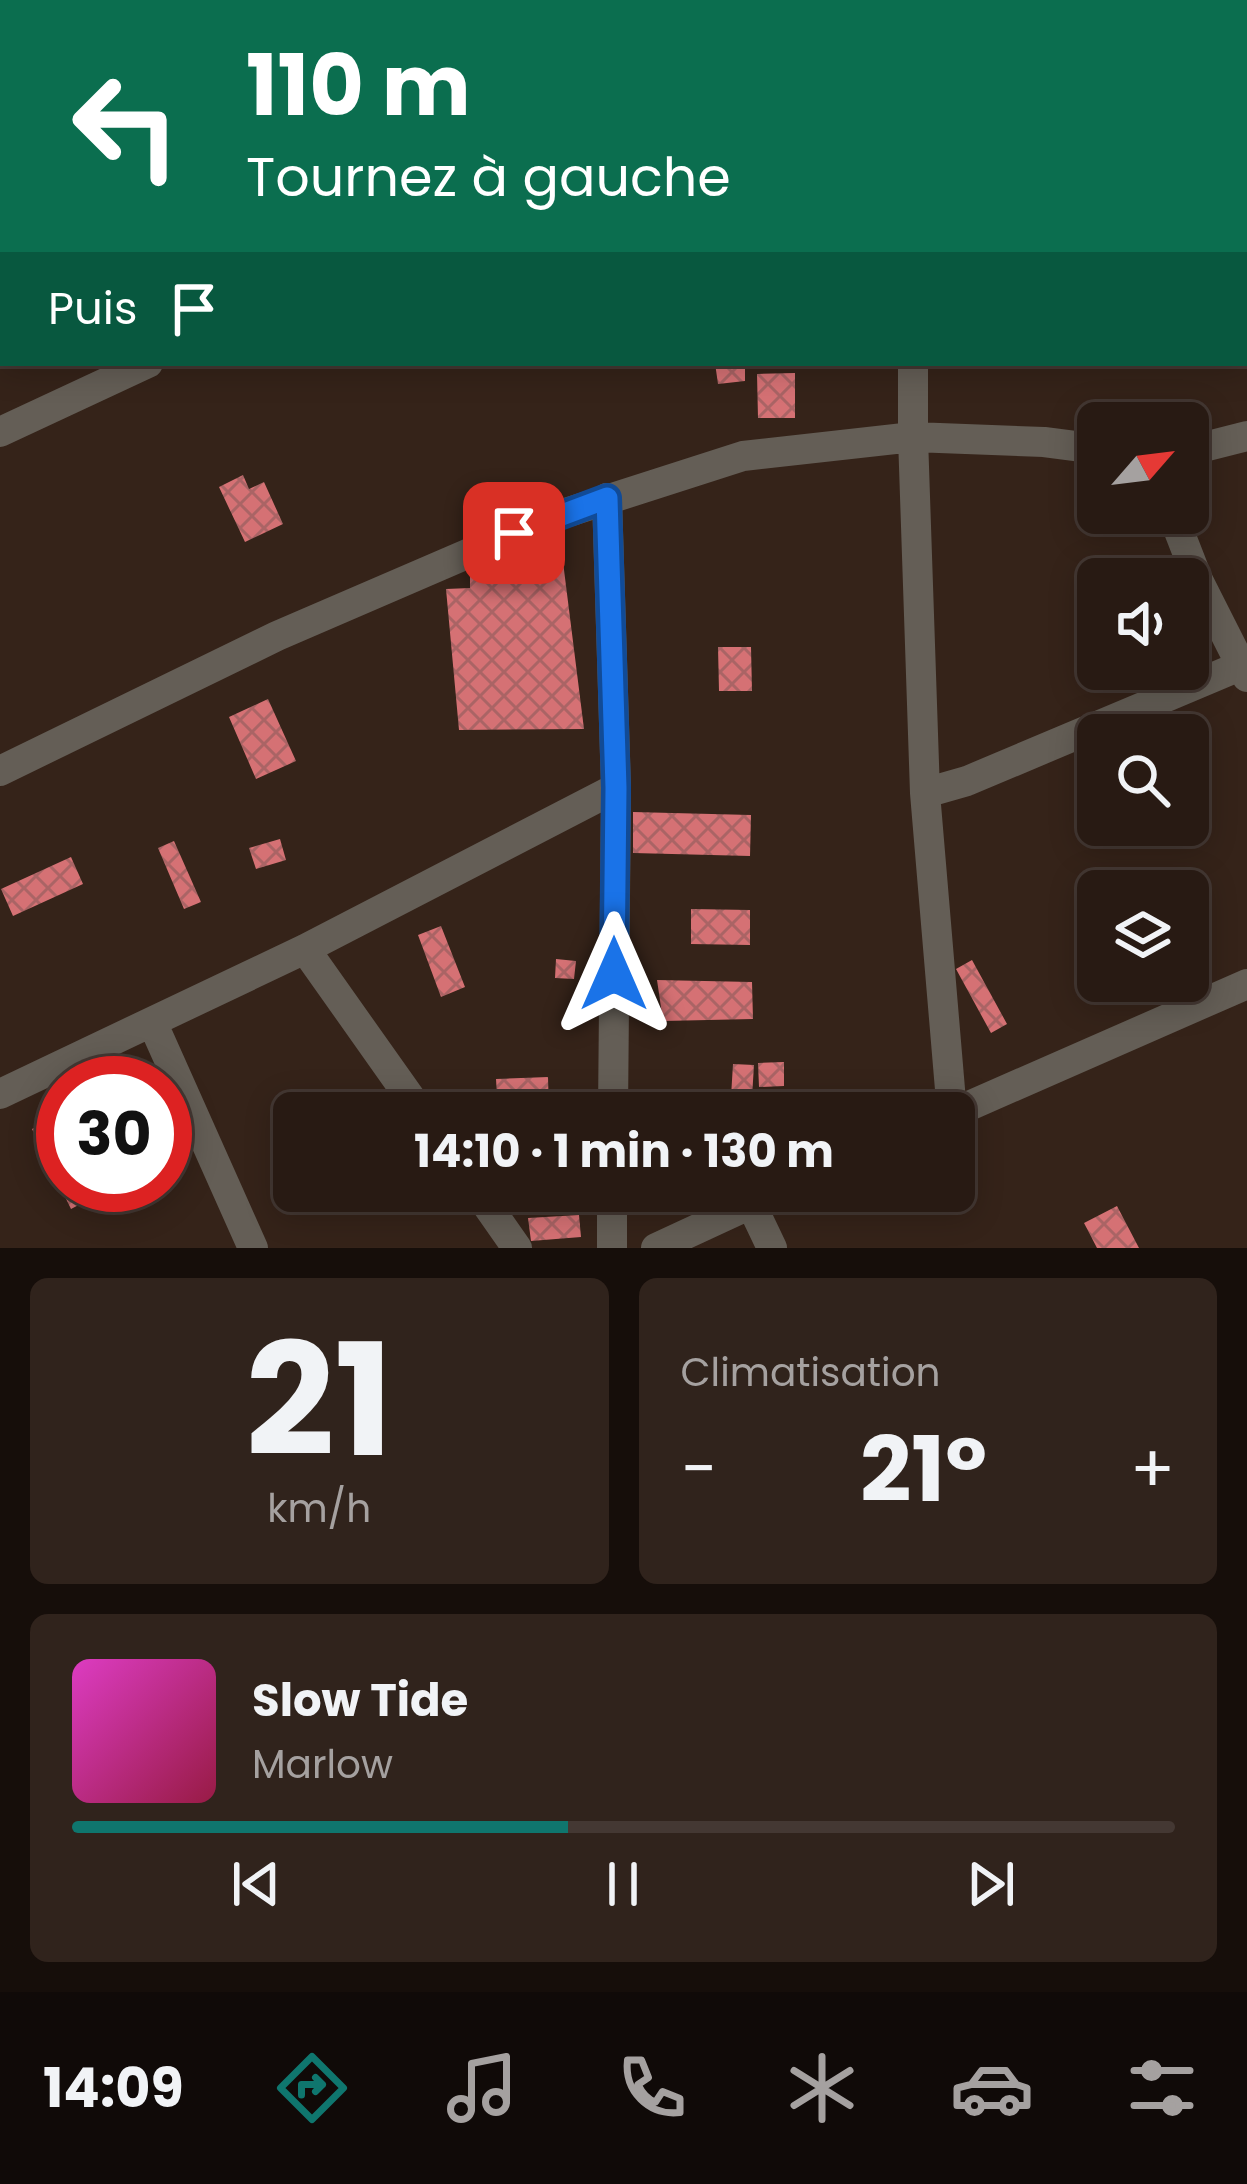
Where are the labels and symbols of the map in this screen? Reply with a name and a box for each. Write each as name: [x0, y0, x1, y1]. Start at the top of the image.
north arrow: [1077, 402, 1209, 534]
pin: [463, 482, 565, 584]
position arrow: [551, 911, 677, 1037]
speed limit sign: 30: [36, 1056, 192, 1212]

